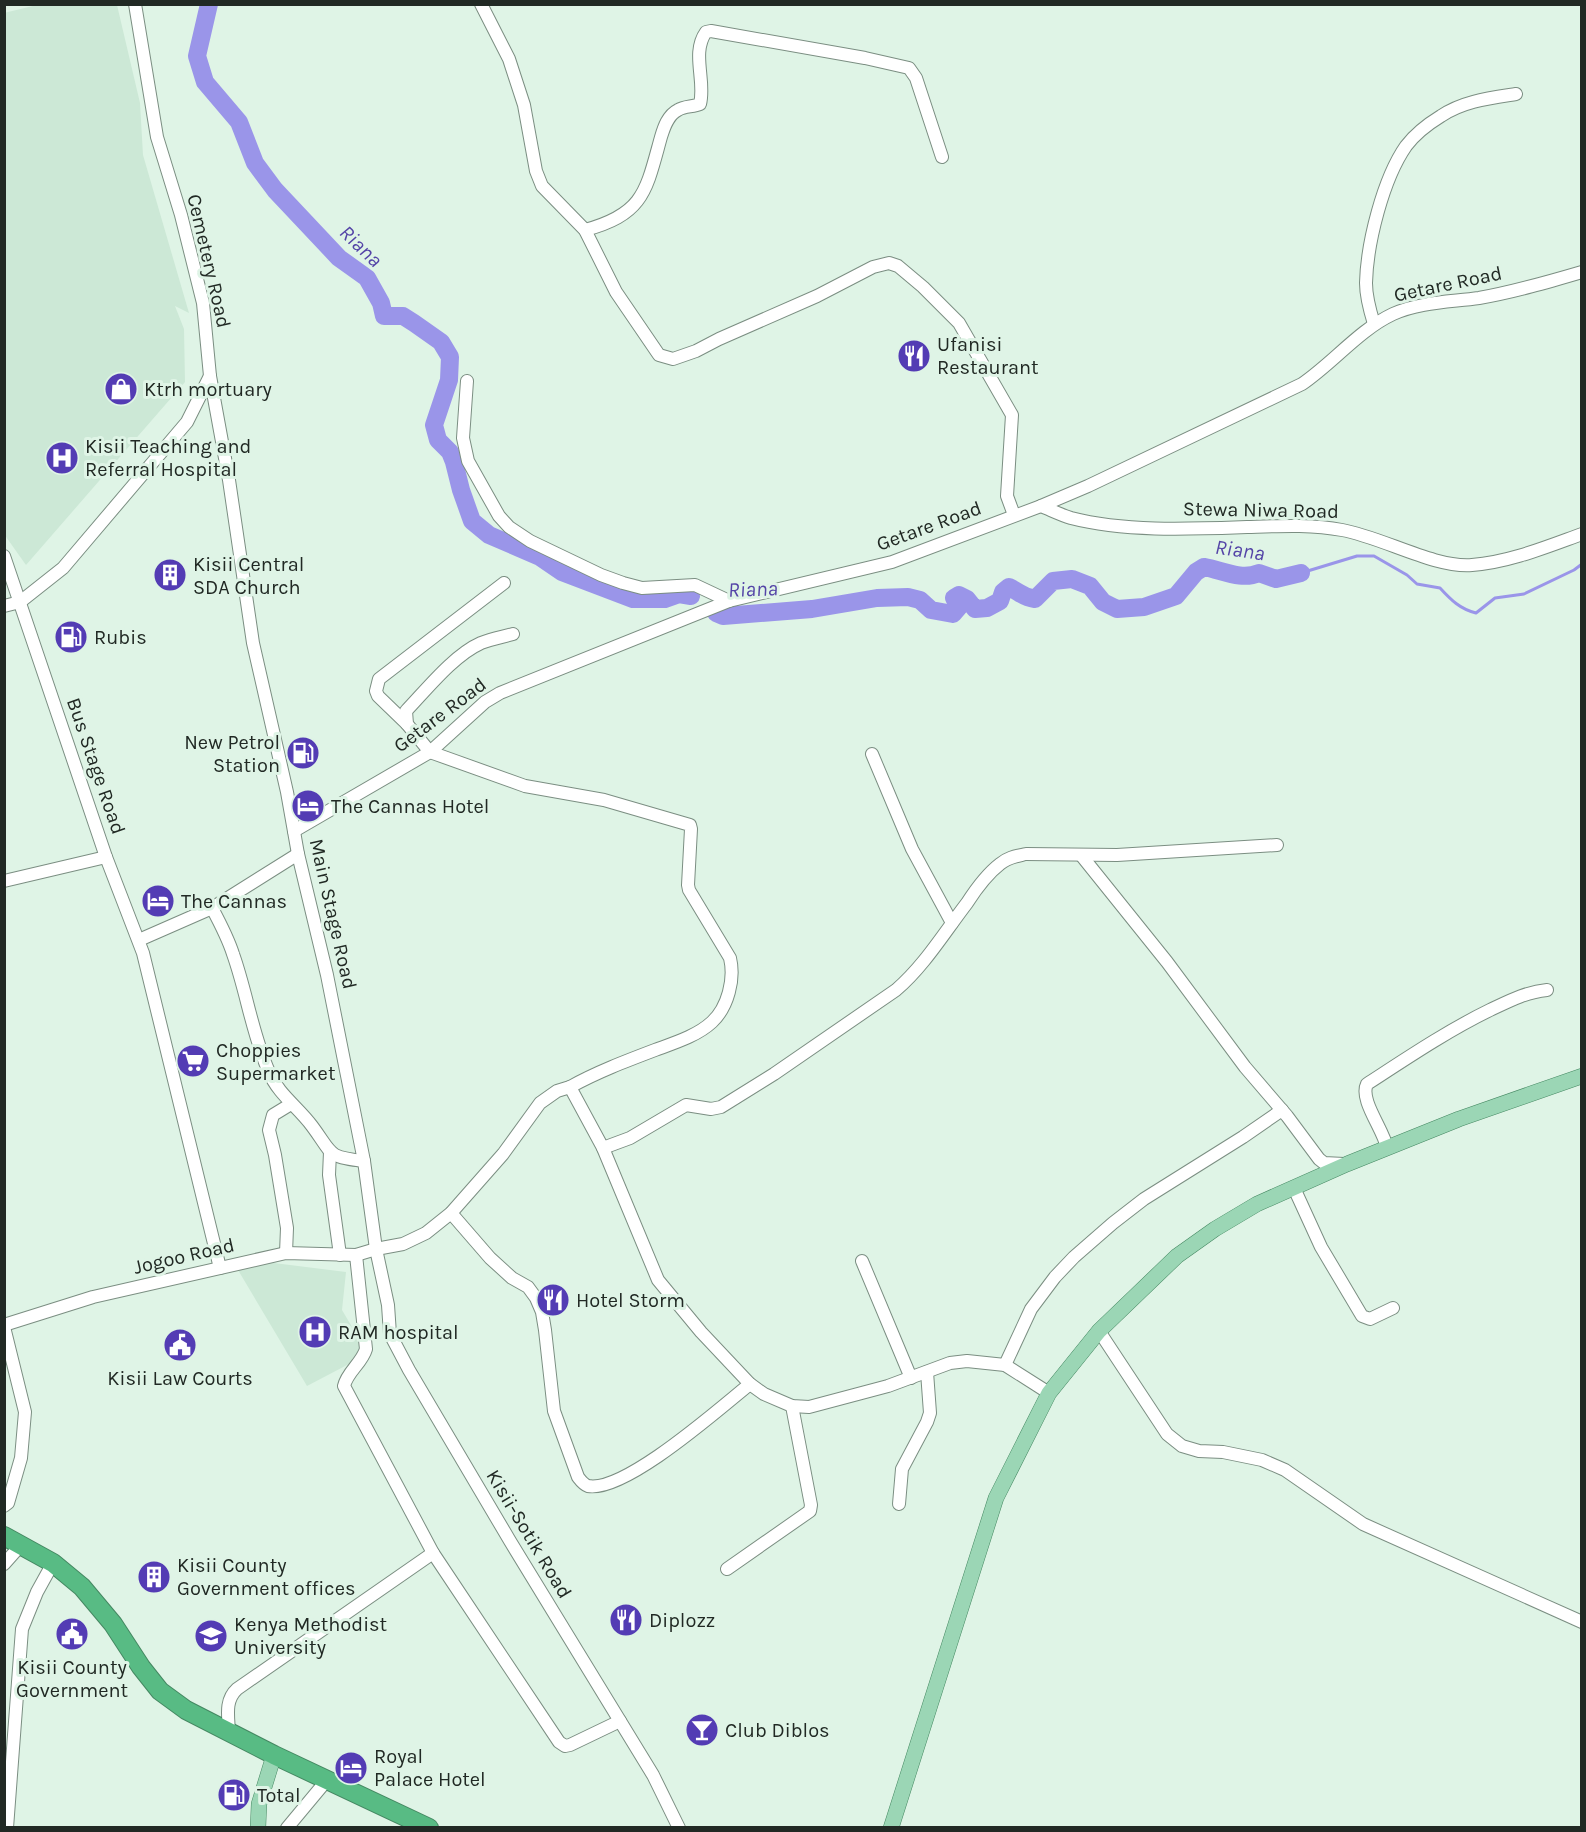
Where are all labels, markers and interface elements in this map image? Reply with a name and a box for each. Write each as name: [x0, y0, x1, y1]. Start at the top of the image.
street label: Cemetery Road: [182, 192, 236, 330]
water label: Riana: [335, 220, 387, 272]
street label: Getare Road: [1392, 261, 1504, 307]
place label: Ufanisi Restaurant: [937, 333, 1039, 379]
restaurant icon: Ufanisi Restaurant: [896, 338, 932, 374]
shop icon: Ktrh mortuary: [103, 371, 139, 407]
place label: Ktrh mortuary: [144, 378, 272, 401]
place label: Kisii Teaching and Referral Hospital: [85, 435, 251, 481]
hospital icon: Kisii Teaching and Referral Hospital: [44, 440, 80, 476]
street label: Getare Road: [873, 496, 985, 556]
street label: Stewa Niwa Road: [1183, 497, 1339, 523]
water label: Riana: [1214, 535, 1266, 565]
place label: Kisii Central SDA Church: [193, 553, 304, 599]
building icon: Kisii Central SDA Church: [152, 557, 188, 593]
water label: Riana: [728, 576, 778, 602]
fuel station icon: Rubis: [53, 619, 89, 655]
place label: Rubis: [94, 626, 147, 649]
street label: Getare Road: [389, 673, 491, 757]
street label: Bus Stage Road: [62, 695, 130, 837]
place label: New Petrol Station: [184, 731, 280, 777]
fuel station icon: New Petrol Station: [285, 735, 321, 771]
hotel icon: The Cannas Hotel: [290, 788, 326, 824]
place label: The Cannas Hotel: [331, 795, 489, 818]
street label: Main Stage Road: [305, 837, 361, 991]
hotel icon: The Cannas: [140, 883, 176, 919]
place label: The Cannas: [181, 890, 287, 913]
place label: Choppies Supermarket: [216, 1039, 336, 1085]
supermarket icon: Choppies Supermarket: [175, 1043, 211, 1079]
street label: Jogoo Road: [131, 1233, 237, 1279]
restaurant icon: Hotel Storm: [535, 1282, 571, 1318]
place label: Hotel Storm: [576, 1289, 685, 1312]
hospital icon: RAM hospital: [297, 1314, 333, 1350]
place label: RAM hospital: [338, 1321, 459, 1344]
public building icon: Kisii Law Courts: [162, 1327, 198, 1363]
place label: Kisii Law Courts: [107, 1367, 253, 1390]
street label: Kisii-Sotik Road: [482, 1465, 576, 1603]
place label: Kisii County Government offices: [177, 1554, 355, 1600]
building icon: Kisii County Government offices: [136, 1559, 172, 1595]
restaurant icon: Diplozz: [608, 1602, 644, 1638]
place label: Diplozz: [649, 1609, 715, 1632]
place label: Kenya Methodist University: [234, 1613, 388, 1659]
public building icon: Kisii County Government: [54, 1616, 90, 1652]
school or university icon: Kenya Methodist University: [193, 1618, 229, 1654]
place label: Kisii County Government: [16, 1656, 128, 1702]
bar icon: Club Diblos: [684, 1712, 720, 1748]
place label: Club Diblos: [725, 1719, 830, 1742]
place label: Royal Palace Hotel: [374, 1745, 486, 1791]
hotel icon: Royal Palace Hotel: [333, 1750, 369, 1786]
fuel station icon: Total: [216, 1777, 252, 1813]
place label: Total: [257, 1784, 301, 1807]

